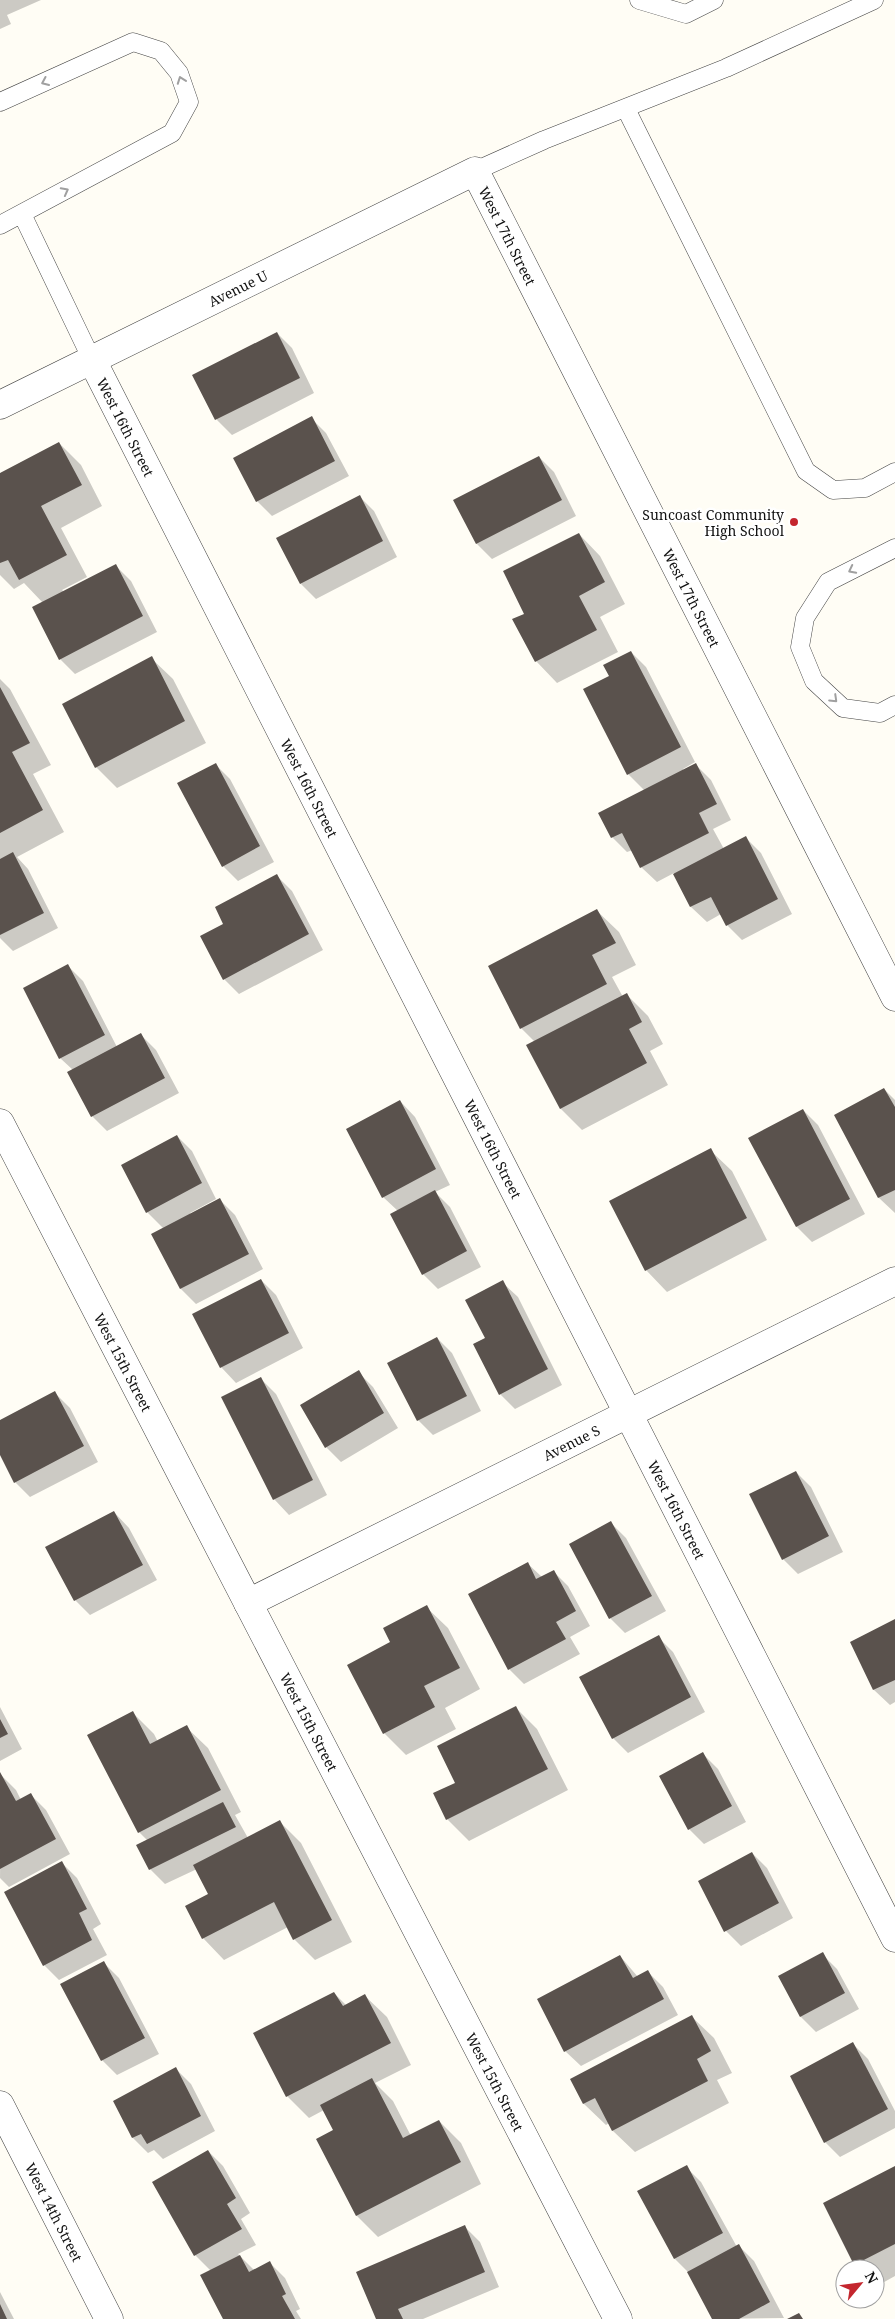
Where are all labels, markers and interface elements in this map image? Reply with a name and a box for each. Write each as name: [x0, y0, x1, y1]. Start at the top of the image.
one-way arrow: [41, 75, 50, 86]
one-way arrow: [177, 77, 187, 85]
street label: West 17th Street: [475, 183, 541, 288]
one-way arrow: [59, 187, 68, 197]
street label: Avenue U: [205, 265, 271, 310]
street label: West 16th Street: [93, 374, 159, 480]
place label: Suncoast Community High School: [642, 505, 785, 540]
marker: Suncoast Community High School: [788, 516, 800, 528]
street label: West 17th Street: [659, 545, 725, 650]
one-way arrow: [848, 564, 857, 574]
one-way arrow: [828, 693, 837, 702]
street label: West 16th Street: [277, 735, 343, 840]
street label: West 16th Street: [460, 1096, 526, 1201]
street label: West 15th Street: [90, 1309, 157, 1415]
street label: Avenue S: [540, 1420, 603, 1464]
street label: West 16th Street: [644, 1457, 710, 1562]
street label: West 15th Street: [276, 1669, 343, 1774]
street label: West 15th Street: [462, 2029, 529, 2134]
street label: West 14th Street: [21, 2159, 88, 2265]
north arrow: [835, 2259, 885, 2309]
text: N: [861, 2268, 883, 2287]

